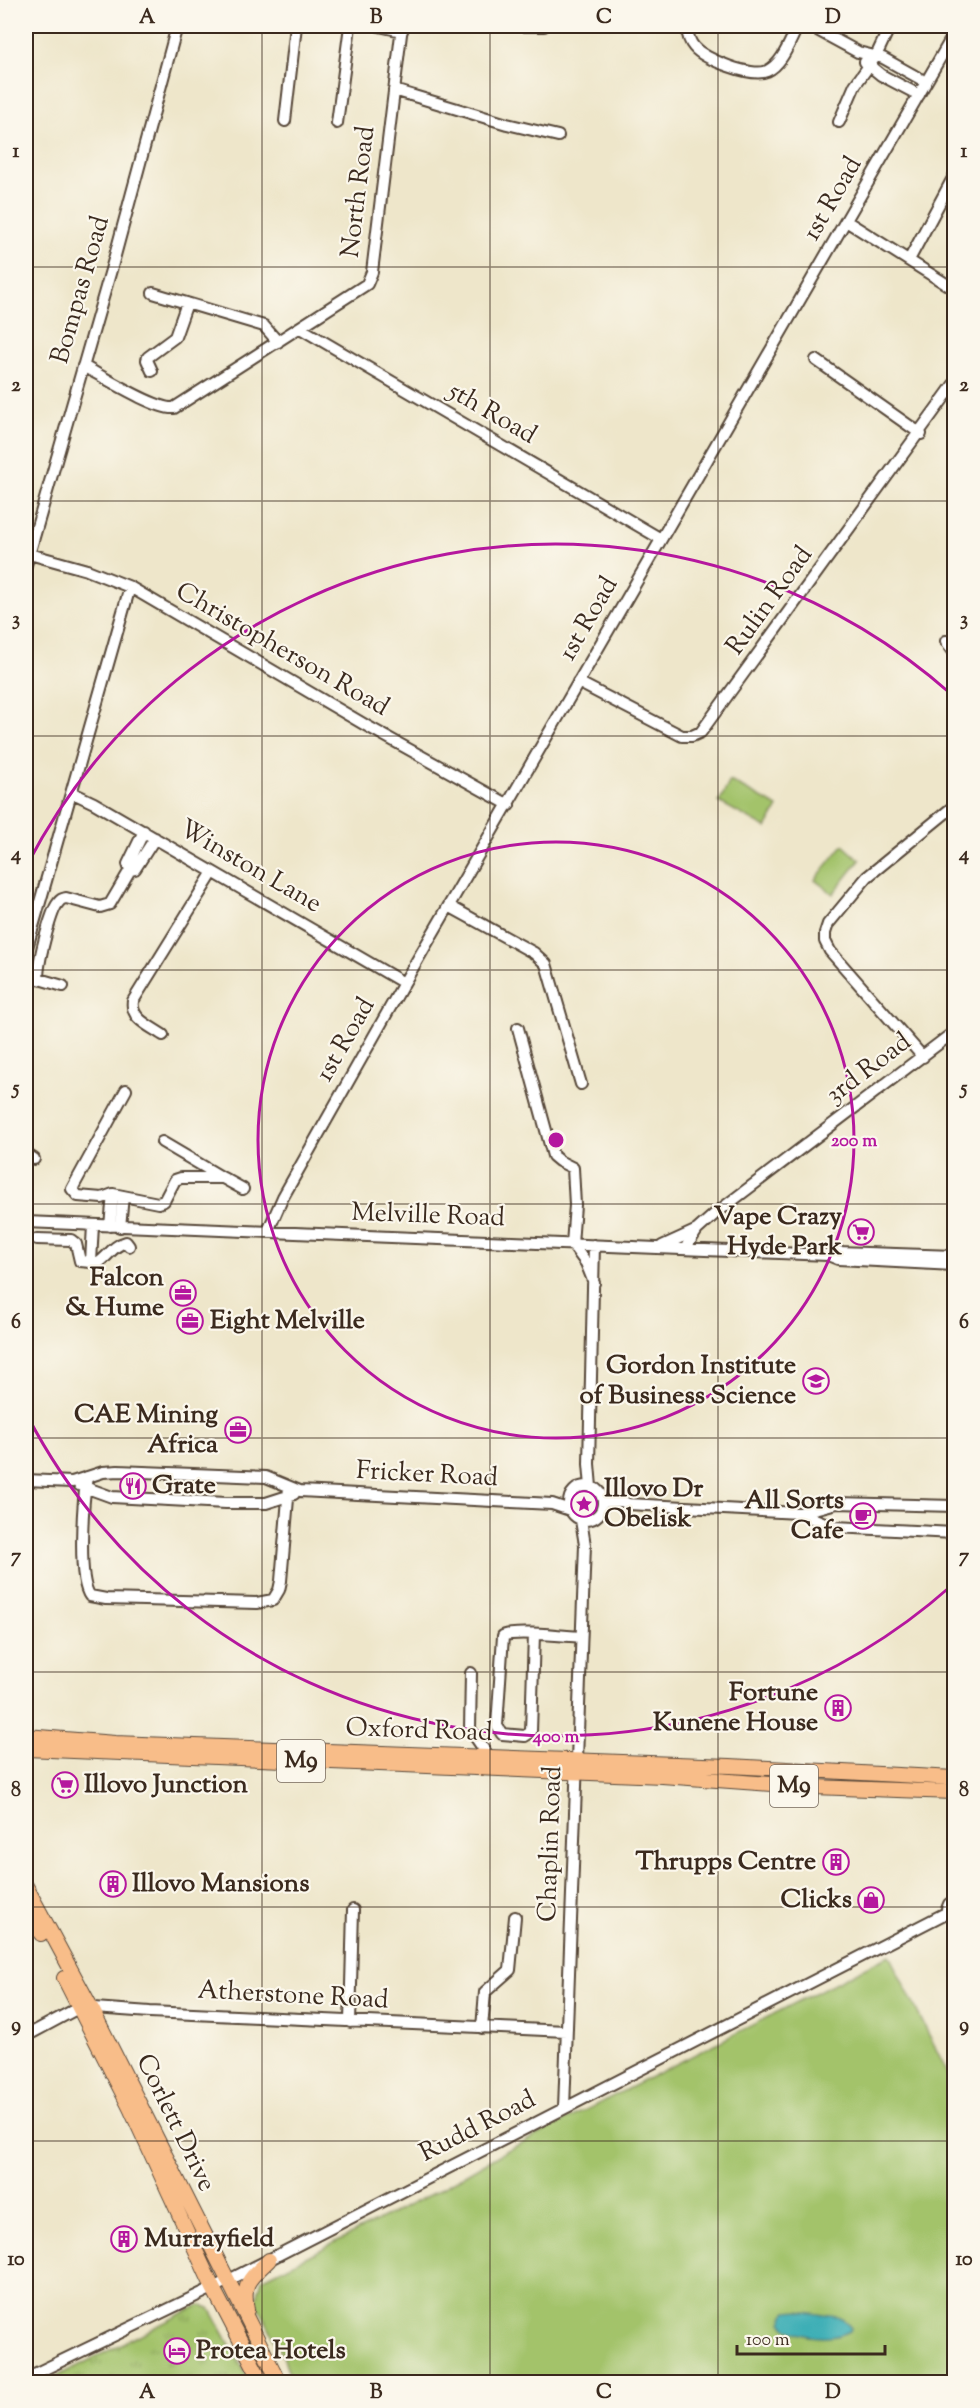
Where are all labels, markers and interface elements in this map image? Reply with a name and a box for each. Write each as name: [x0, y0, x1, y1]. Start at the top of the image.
text: A: [139, 4, 156, 33]
text: B: [370, 4, 383, 33]
text: C: [596, 4, 612, 33]
text: D: [825, 4, 841, 33]
street label: North Road: [333, 124, 385, 260]
text: 1: [13, 138, 20, 167]
text: 1: [961, 138, 968, 167]
street label: 1st Road: [794, 150, 872, 248]
street label: Bompas Road: [42, 211, 120, 368]
text: 2: [11, 372, 21, 401]
text: 2: [959, 372, 969, 401]
street label: 5th Road: [439, 373, 544, 454]
street label: Rulin Road: [718, 539, 822, 663]
street label: 1st Road: [550, 570, 628, 668]
street label: Christopherson Road: [168, 574, 396, 726]
text: 3: [12, 606, 20, 635]
text: 3: [960, 606, 968, 635]
street label: Winston Lane: [172, 811, 328, 923]
text: 4: [10, 841, 21, 870]
text: 4: [958, 841, 969, 870]
street label: 1st Road: [307, 991, 385, 1089]
street label: 3rd Road: [818, 1024, 920, 1113]
text: 5: [11, 1075, 20, 1104]
text: 5: [959, 1075, 968, 1104]
text: 200 m: [831, 1129, 877, 1155]
centre of rings: [546, 1130, 566, 1150]
street label: Melville Road: [350, 1195, 506, 1237]
place label: Vape Crazy Hyde Park: [714, 1199, 843, 1266]
supermarket icon: Vape Crazy Hyde Park: [846, 1217, 876, 1247]
place label: Falcon & Hume: [65, 1260, 165, 1327]
office icon: Falcon & Hume: [168, 1278, 198, 1308]
place label: Eight Melville: [210, 1303, 365, 1340]
office icon: Eight Melville: [175, 1306, 205, 1336]
text: 6: [11, 1309, 21, 1338]
text: 6: [959, 1309, 969, 1338]
place label: Gordon Institute of Business Science: [580, 1348, 796, 1415]
school or university icon: Gordon Institute of Business Science: [801, 1366, 831, 1396]
place label: CAE Mining Africa: [74, 1397, 218, 1464]
office icon: CAE Mining Africa: [223, 1415, 253, 1445]
street label: Fricker Road: [355, 1453, 499, 1497]
place label: Grate: [152, 1468, 216, 1505]
restaurant icon: Grate: [118, 1471, 148, 1501]
place label: Illovo Dr Obelisk: [604, 1471, 703, 1538]
place label: All Sorts Cafe: [744, 1483, 844, 1550]
place icon: Illovo Dr Obelisk: [569, 1489, 599, 1519]
cafe icon: All Sorts Cafe: [848, 1501, 878, 1531]
text: 7: [11, 1543, 22, 1572]
text: 7: [959, 1543, 970, 1572]
place label: Fortune Kunene House: [653, 1675, 818, 1742]
building icon: Fortune Kunene House: [823, 1693, 853, 1723]
street label: Oxford Road: [345, 1710, 494, 1752]
text: 400 m: [532, 1725, 579, 1751]
road number: M9: [277, 1740, 325, 1782]
street label: Chaplin Road: [530, 1765, 572, 1923]
road number: M9: [770, 1765, 818, 1807]
place label: Illovo Junction: [84, 1767, 248, 1804]
supermarket icon: Illovo Junction: [50, 1770, 80, 1800]
text: 8: [11, 1777, 21, 1806]
text: 8: [959, 1777, 969, 1806]
place label: Thrupps Centre: [635, 1844, 816, 1881]
building icon: Thrupps Centre: [821, 1847, 851, 1877]
place label: Illovo Mansions: [132, 1866, 309, 1903]
building icon: Illovo Mansions: [98, 1869, 128, 1899]
place label: Clicks: [780, 1882, 852, 1919]
shop icon: Clicks: [856, 1885, 886, 1915]
street label: Atherstone Road: [197, 1973, 390, 2019]
text: 9: [11, 2012, 21, 2041]
text: 9: [959, 2012, 969, 2041]
street label: Corlett Drive: [126, 2048, 224, 2198]
street label: Rudd Road: [413, 2082, 543, 2172]
place label: Murrayfield: [144, 2221, 275, 2258]
building icon: Murrayfield: [109, 2224, 139, 2254]
text: 10: [7, 2246, 25, 2275]
text: 10: [955, 2246, 973, 2275]
scale bar: [737, 2318, 886, 2356]
text: 100 m: [746, 2328, 790, 2354]
place label: Protea Hotels: [196, 2333, 346, 2370]
hotel icon: Protea Hotels: [162, 2336, 192, 2366]
text: A: [139, 2379, 156, 2408]
text: B: [370, 2379, 383, 2408]
text: C: [596, 2379, 612, 2408]
text: D: [825, 2379, 841, 2408]

